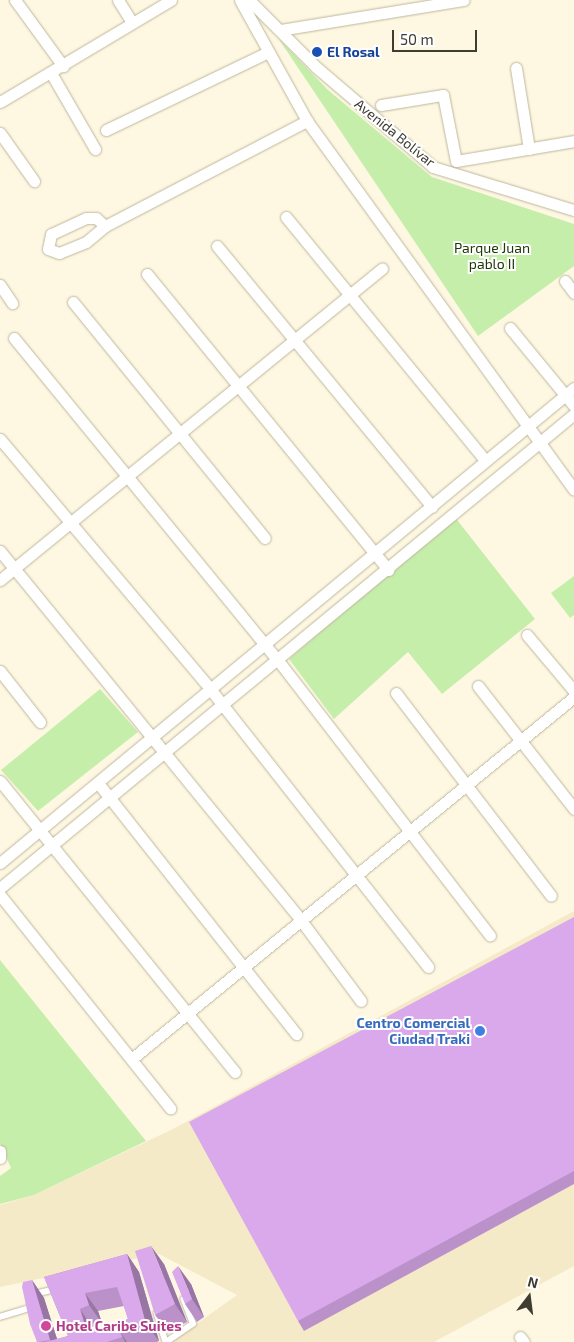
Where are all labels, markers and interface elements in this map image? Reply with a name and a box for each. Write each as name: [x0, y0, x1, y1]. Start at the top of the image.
scale bar: [394, 20, 479, 52]
text: 50 m: [400, 30, 434, 48]
place label: El Rosal: [327, 44, 380, 60]
marker: El Rosal: [311, 46, 323, 58]
street label: Avenida Bolívar: [351, 95, 439, 171]
park label: Parque Juan pablo II: [454, 240, 530, 272]
place label: Centro Comercial Ciudad Traki: [356, 1015, 470, 1048]
marker: Centro Comercial Ciudad Traki: [474, 1025, 486, 1037]
north arrow: [504, 1272, 554, 1322]
text: N: [526, 1273, 540, 1292]
place label: Hotel Caribe Suites: [56, 1318, 182, 1334]
marker: Hotel Caribe Suites: [40, 1320, 52, 1332]

